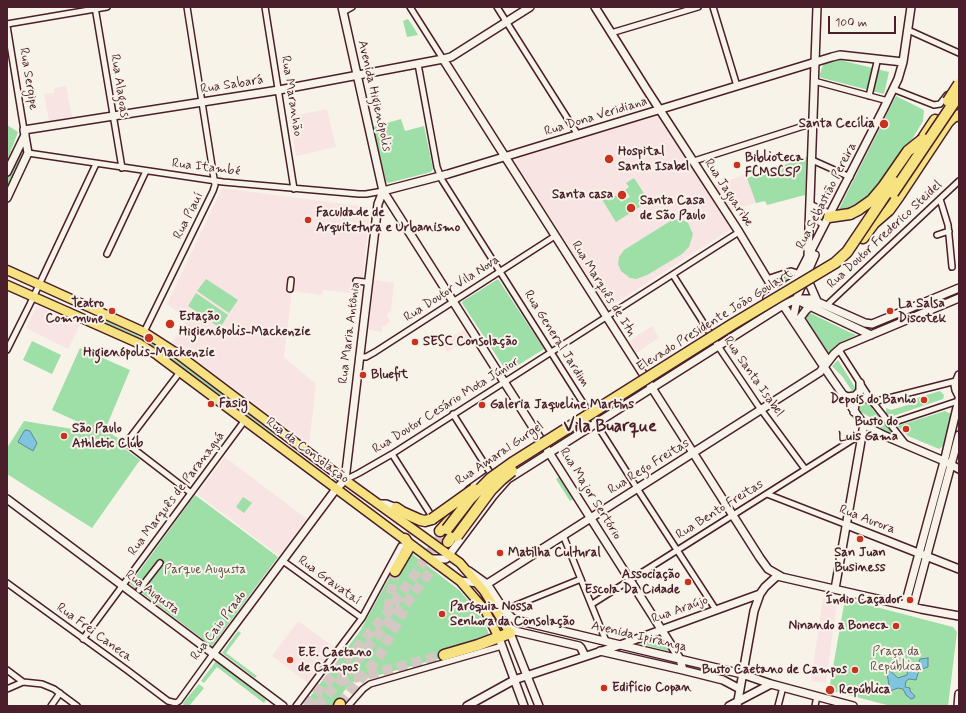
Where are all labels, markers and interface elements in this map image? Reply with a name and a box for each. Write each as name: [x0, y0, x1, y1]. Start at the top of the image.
scale bar: [830, 8, 898, 34]
text: 100 m: [835, 15, 867, 31]
street label: Avenida Higienópolis: [354, 39, 394, 153]
street label: Rua Sergipe: [15, 47, 41, 111]
street label: Rua Alagoas: [106, 53, 132, 119]
street label: Rua Maranhão: [277, 55, 305, 137]
street label: Rua Sabará: [199, 72, 265, 98]
street label: Rua Dona Veridiana: [543, 94, 649, 140]
place label: Santa Cecília: [799, 116, 875, 132]
marker: Santa Cecília: [878, 118, 890, 130]
street label: Rua Sebastião Pereira: [793, 140, 861, 252]
place label: Hospital Santa Isabel: [618, 144, 689, 175]
place label: Biblioteca FCMSCSP: [745, 150, 803, 181]
marker: Hospital Santa Isabel: [603, 153, 615, 165]
street label: Rua Itambé: [171, 156, 241, 180]
street label: Rua Jaguaribe: [700, 156, 756, 230]
marker: Biblioteca FCMSCSP: [732, 160, 742, 170]
street label: Rua Doutor Frederico Steidel: [824, 178, 946, 292]
place label: Santa casa: [552, 187, 613, 203]
marker: Santa casa: [616, 189, 628, 201]
street label: Rua Piauí: [171, 190, 207, 242]
place label: Santa Casa de São Paulo: [640, 193, 706, 224]
marker: Santa Casa de São Paulo: [625, 202, 637, 214]
place label: Faculdade de Arquitetura e Urbanismo: [316, 205, 460, 236]
marker: Faculdade de Arquitetura e Urbanismo: [303, 215, 313, 225]
street label: Rua Marquês de Itu: [567, 239, 639, 339]
street label: Rua Doutor Vila Nova: [401, 252, 503, 326]
street label: Elevado Presidente João Goulart: [634, 266, 796, 376]
street label: Rua Maria Antônia: [336, 281, 364, 385]
street label: Rua General Jardim: [520, 288, 592, 390]
place label: Teatro Commune: [46, 296, 104, 327]
place label: La Salsa Discotek: [898, 296, 946, 327]
marker: Teatro Commune: [107, 306, 117, 316]
marker: La Salsa Discotek: [885, 306, 895, 316]
place label: Estação Higienópolis-Mackenzie: [179, 309, 311, 340]
marker: Estação Higienópolis-Mackenzie: [164, 318, 176, 330]
marker: Higienópolis-Mackenzie: [143, 332, 155, 344]
place label: SESC Consolação: [423, 334, 517, 350]
street label: Rua Santa Isabel: [719, 334, 787, 420]
marker: SESC Consolação: [410, 337, 420, 347]
place label: Higienópolis-Mackenzie: [83, 345, 215, 361]
street label: Rua Doutor Cesário Mota Júnior: [370, 354, 522, 458]
place label: Bluefit: [371, 367, 408, 383]
marker: Bluefit: [358, 370, 368, 380]
place label: Depois do Banho: [830, 392, 916, 408]
marker: Depois do Banho: [919, 395, 929, 405]
place label: Fasig: [219, 396, 248, 412]
place label: Galeria Jaqueline Martins: [490, 397, 634, 413]
marker: Fasig: [206, 399, 216, 409]
marker: Galeria Jaqueline Martins: [477, 400, 487, 410]
place label: Busto do Luis Gama: [838, 414, 898, 445]
street label: Rua da Consolação: [262, 415, 352, 487]
district label: Vila Buarque: [563, 417, 657, 437]
street label: Rua Amaral Gurgel: [453, 419, 547, 489]
place label: São Paulo Athletic Club: [72, 421, 143, 452]
marker: Busto do Luis Gama: [901, 424, 911, 434]
street label: Rua Marquês de Paranaguá: [125, 429, 229, 559]
marker: São Paulo Athletic Club: [59, 431, 69, 441]
street label: Rua Rego Freitas: [605, 436, 693, 498]
street label: Rua Major Sertório: [555, 445, 625, 543]
street label: Rua Bento Freitas: [673, 477, 767, 543]
street label: Rua Aurora: [837, 502, 897, 538]
marker: San Juan Business: [855, 534, 865, 544]
place label: Matilha Cultural: [508, 545, 601, 561]
place label: San Juan Business: [834, 545, 886, 576]
marker: Matilha Cultural: [495, 548, 505, 558]
street label: Rua Gravataí: [294, 553, 364, 609]
park label: Parque Augusta: [164, 562, 246, 578]
street label: Rua Augusta: [122, 567, 182, 619]
place label: Associação Escola Da Cidade: [584, 567, 680, 598]
marker: Associação Escola Da Cidade: [683, 577, 693, 587]
street label: Rua Caio Prado: [188, 588, 250, 664]
place label: Índio Caçador: [826, 592, 902, 608]
street label: Rua Araújo: [650, 593, 710, 627]
marker: Índio Caçador: [905, 595, 915, 605]
place label: Paróquia Nossa Senhora da Consolação: [450, 599, 575, 630]
street label: Rua Frei Caneca: [53, 600, 135, 666]
marker: Paróquia Nossa Senhora da Consolação: [437, 609, 447, 619]
street label: Avenida Ipiranga: [590, 618, 688, 656]
place label: Ninando a Boneca: [788, 618, 888, 634]
marker: Ninando a Boneca: [891, 621, 901, 631]
park label: Praça da República: [870, 644, 922, 675]
place label: E.E. Caetano de Campos: [298, 645, 372, 676]
marker: E.E. Caetano de Campos: [285, 655, 295, 665]
place label: Busto Caetano de Campos: [702, 662, 847, 678]
marker: Busto Caetano de Campos: [850, 665, 860, 675]
place label: Edifício Copan: [612, 680, 691, 696]
place label: República: [839, 682, 890, 698]
marker: Edifício Copan: [599, 683, 609, 693]
marker: República: [824, 684, 836, 696]

